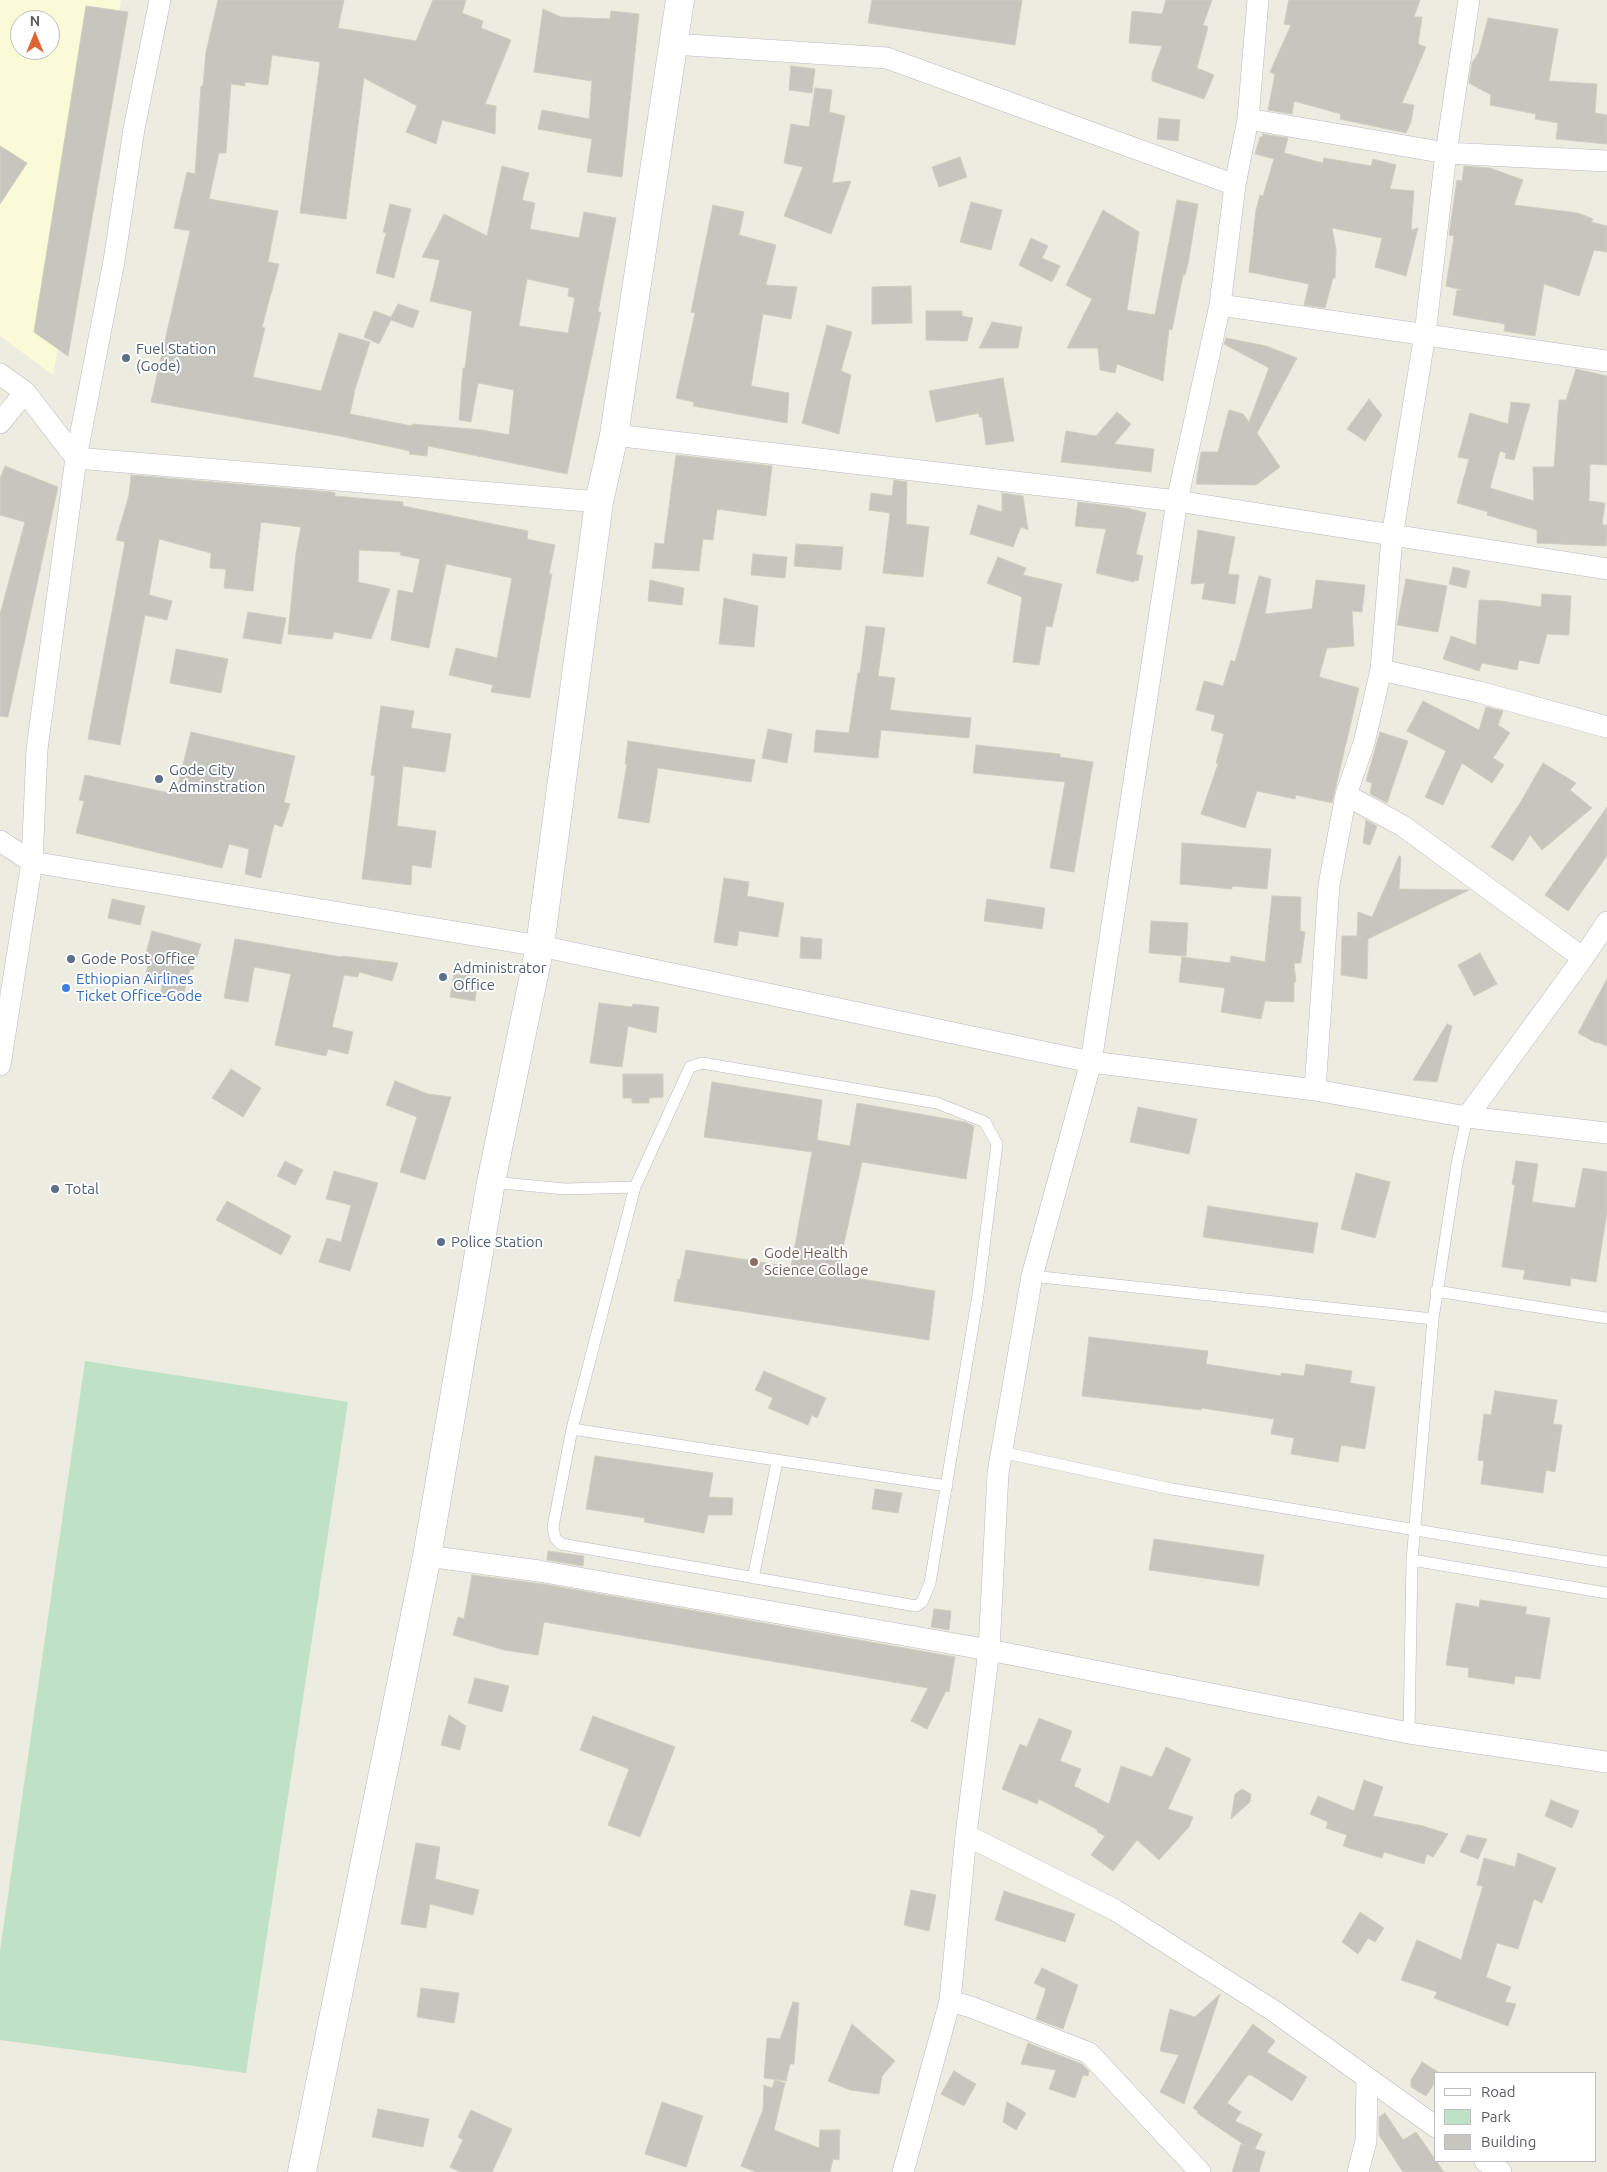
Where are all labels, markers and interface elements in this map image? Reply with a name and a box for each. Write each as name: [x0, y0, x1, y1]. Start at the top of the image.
north arrow: [10, 10, 60, 60]
text: N: [30, 13, 40, 29]
place label: Fuel Station (Gode): [136, 340, 216, 375]
marker: Fuel Station (Gode): [120, 352, 132, 364]
place label: Gode City Adminstration: [169, 761, 265, 796]
marker: Gode City Adminstration: [153, 773, 165, 785]
place label: Gode Post Office: [81, 950, 196, 968]
marker: Gode Post Office: [65, 953, 77, 965]
place label: Administrator Office: [453, 959, 546, 994]
place label: Ethiopian Airlines Ticket Office-Gode: [76, 970, 202, 1005]
marker: Administrator Office: [437, 971, 449, 983]
marker: Ethiopian Airlines Ticket Office-Gode: [60, 982, 72, 994]
place label: Total: [65, 1180, 99, 1198]
marker: Total: [49, 1183, 61, 1195]
place label: Police Station: [451, 1233, 543, 1251]
marker: Police Station: [435, 1236, 447, 1248]
place label: Gode Health Science Collage: [764, 1244, 868, 1279]
marker: Gode Health Science Collage: [748, 1256, 760, 1268]
legend: [1434, 2072, 1597, 2162]
text: Road: [1481, 2083, 1516, 2100]
text: Park: [1481, 2108, 1511, 2125]
text: Building: [1481, 2133, 1536, 2150]

